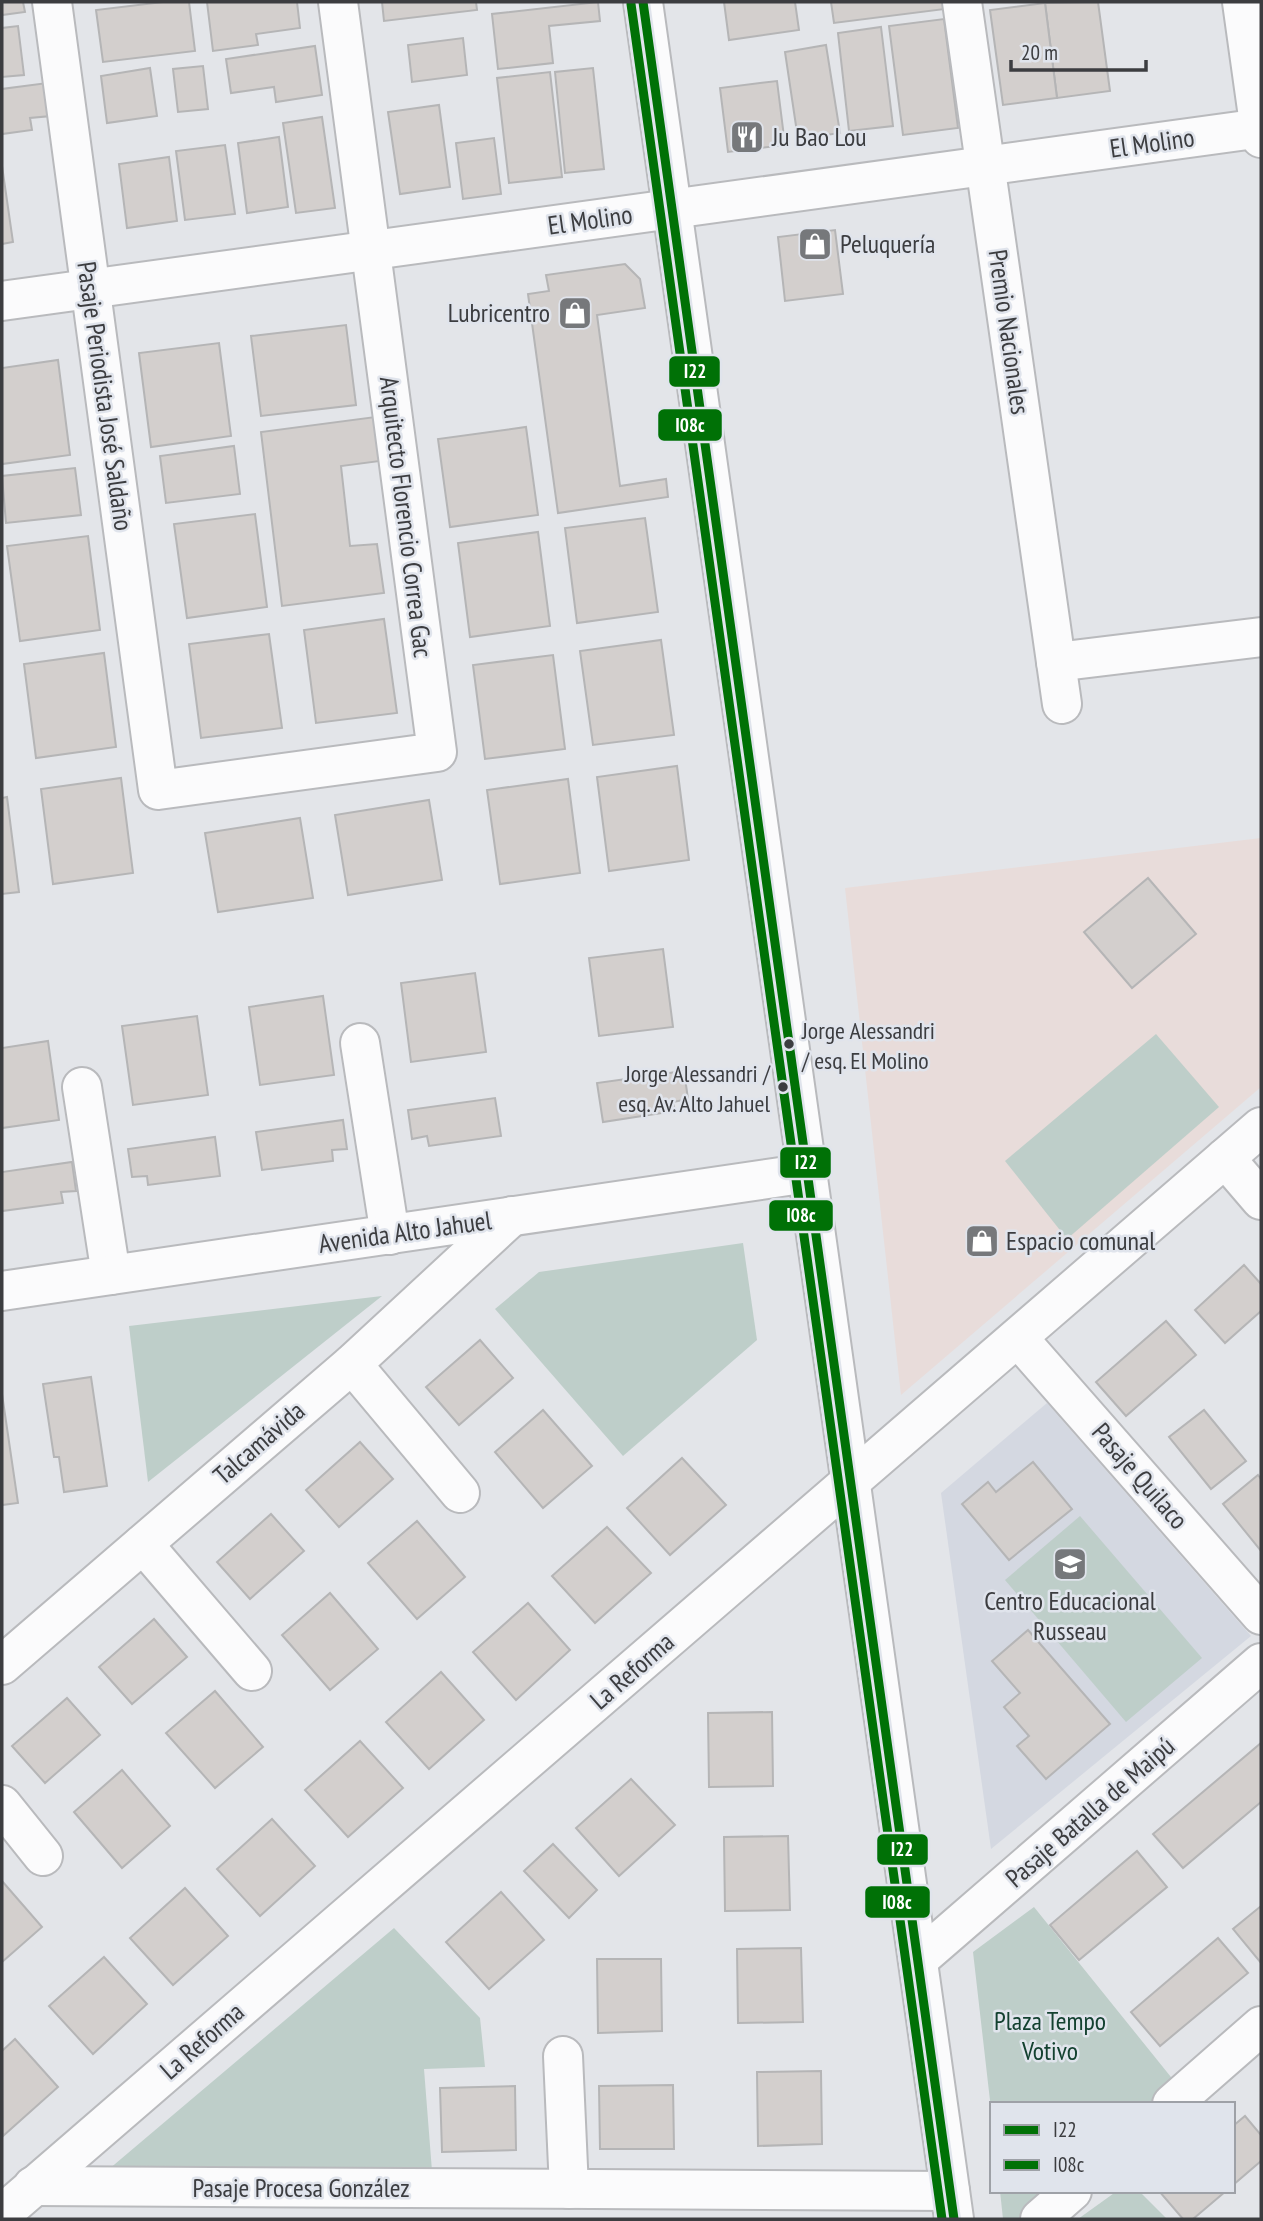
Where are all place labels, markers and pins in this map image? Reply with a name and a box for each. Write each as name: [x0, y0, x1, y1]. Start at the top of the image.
restaurant icon: Ju Bao Lou: [728, 118, 766, 156]
place label: Ju Bao Lou: [771, 120, 867, 153]
shop icon: Peluquería: [796, 225, 834, 263]
place label: Peluquería: [840, 227, 935, 260]
shop icon: Lubricentro: [556, 294, 594, 332]
place label: Lubricentro: [448, 296, 550, 329]
place label: Jorge Alessandri / esq. El Molino: [801, 1015, 935, 1076]
marker: Jorge Alessandri / esq. El Molino: [782, 1037, 796, 1051]
place label: Jorge Alessandri / esq. Av. Alto Jahuel: [618, 1058, 771, 1119]
marker: Jorge Alessandri / esq. Av. Alto Jahuel: [776, 1080, 790, 1094]
shop icon: Espacio comunal: [963, 1222, 1001, 1260]
place label: Espacio comunal: [1006, 1224, 1155, 1257]
school or university icon: Centro Educacional Russeau: [1051, 1545, 1089, 1583]
place label: Centro Educacional Russeau: [984, 1584, 1156, 1647]

